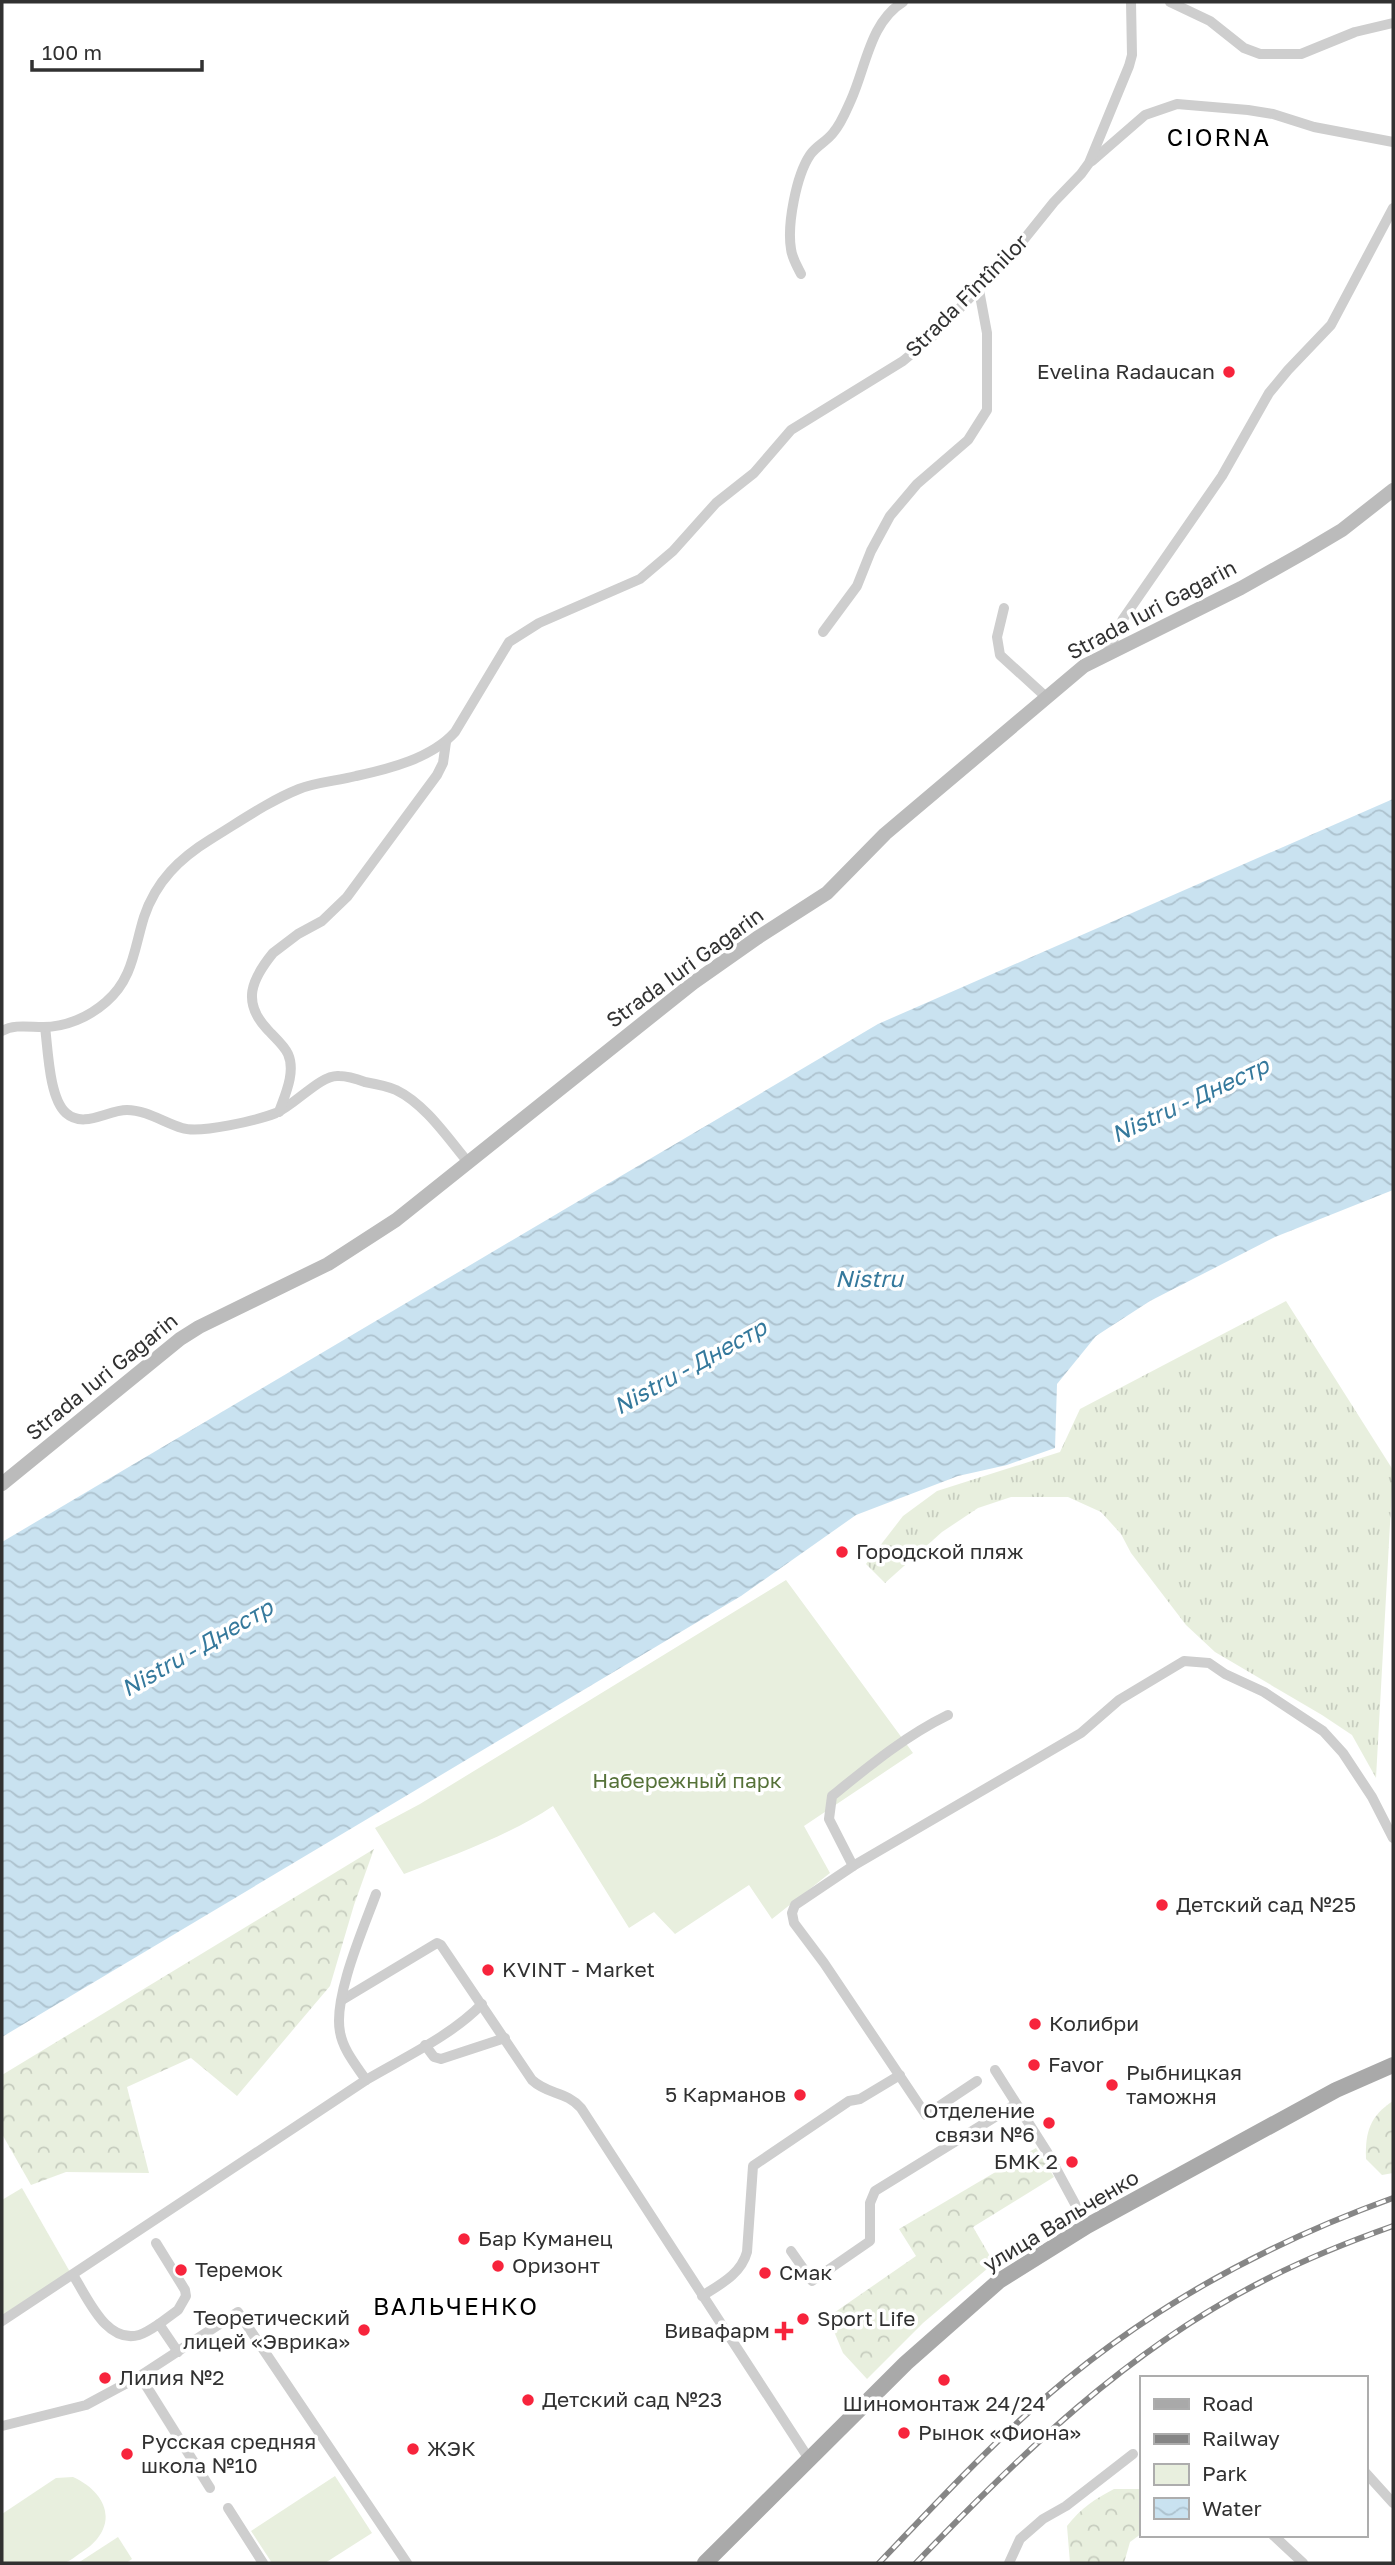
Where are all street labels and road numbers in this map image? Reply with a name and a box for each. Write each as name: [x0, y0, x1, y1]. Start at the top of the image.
street label: Strada Fîntînilor: [899, 228, 1033, 362]
street label: Strada Iuri Gagarin: [1062, 554, 1241, 665]
street label: Strada Iuri Gagarin: [601, 901, 768, 1033]
street label: Strada Iuri Gagarin: [20, 1307, 183, 1445]
street label: улица Вальченко: [978, 2163, 1143, 2277]

